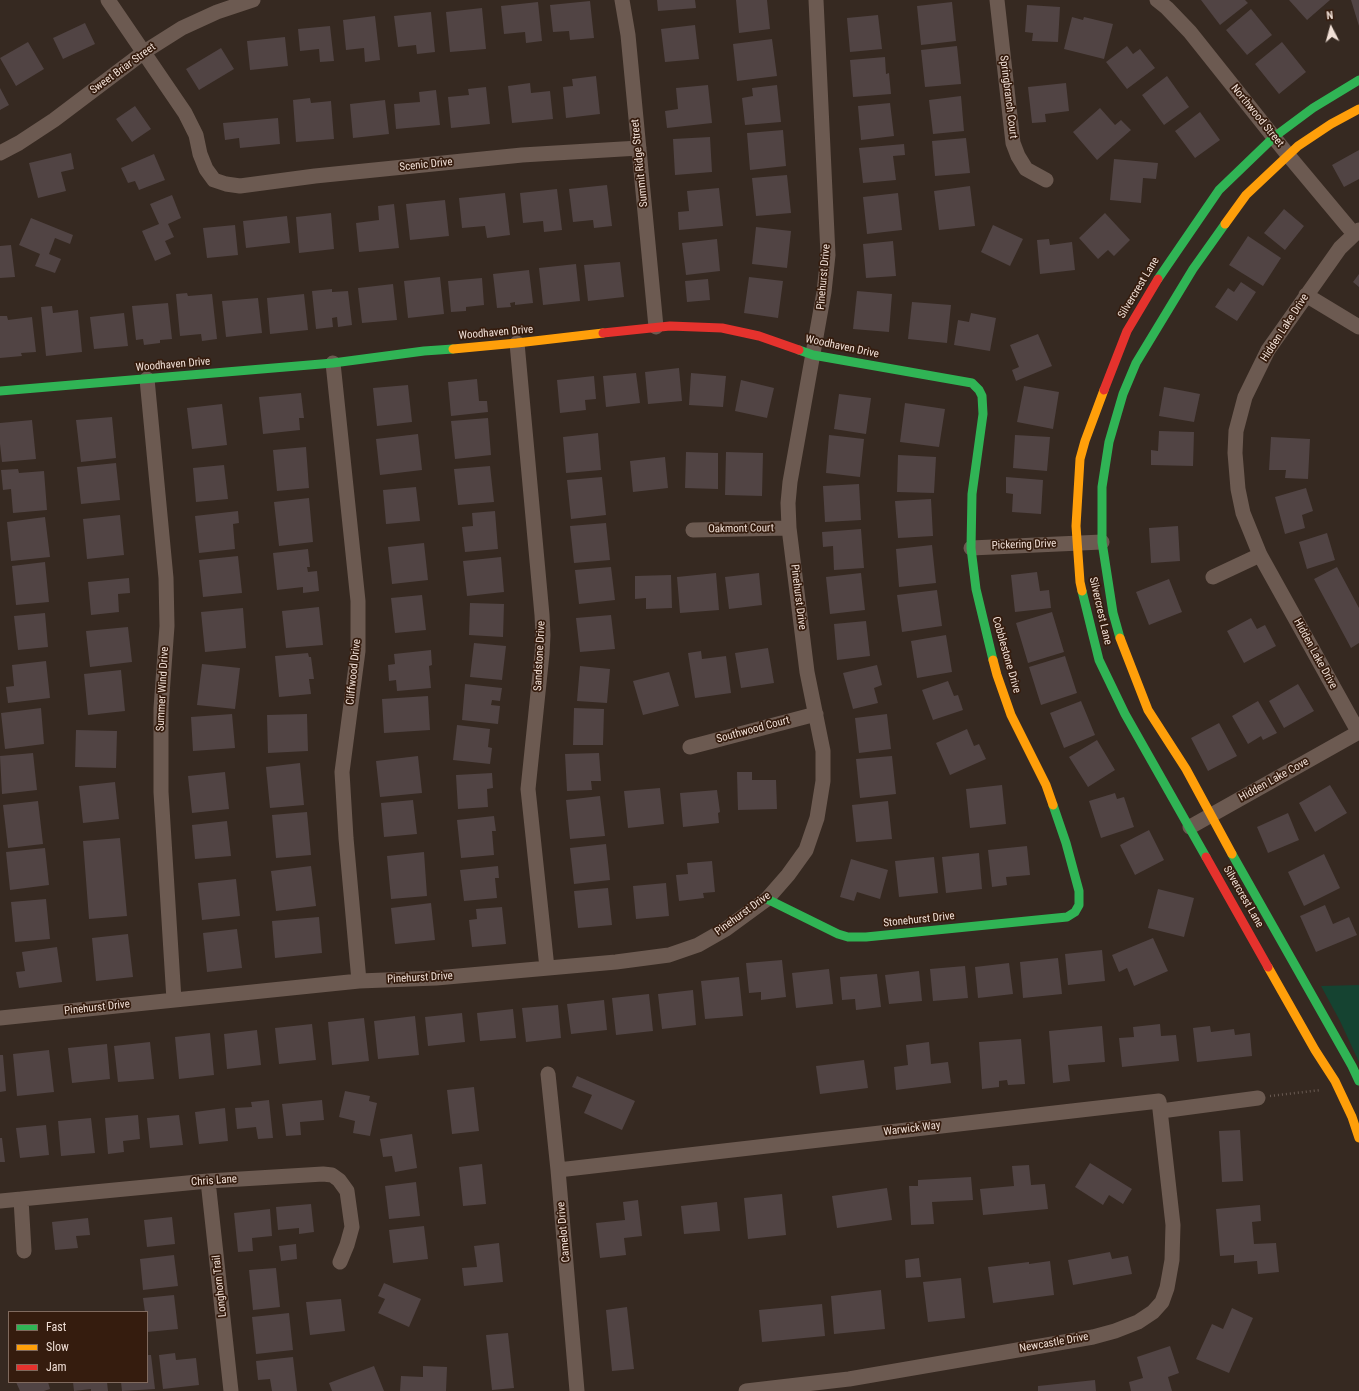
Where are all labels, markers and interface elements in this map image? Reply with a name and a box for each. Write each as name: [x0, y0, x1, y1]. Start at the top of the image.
north arrow: [1311, 8, 1351, 48]
text: N: [1326, 9, 1334, 22]
street label: Sweet Briar Street: [88, 41, 158, 97]
street label: Springbranch Court: [996, 55, 1020, 139]
street label: Northwood Street: [1228, 82, 1286, 150]
street label: Summit Ridge Street: [629, 118, 651, 208]
street label: Scenic Drive: [399, 156, 453, 174]
street label: Pinehurst Drive: [815, 244, 833, 310]
street label: Silvercrest Lane: [1116, 255, 1162, 321]
street label: Hidden Lake Drive: [1258, 292, 1312, 364]
street label: Woodhaven Drive: [458, 323, 534, 343]
street label: Woodhaven Drive: [804, 333, 880, 361]
street label: Woodhaven Drive: [135, 355, 211, 375]
street label: Oakmont Court: [708, 522, 774, 536]
street label: Pickering Drive: [991, 537, 1057, 553]
street label: Pinehurst Drive: [787, 564, 809, 630]
street label: Silvercrest Lane: [1086, 576, 1114, 646]
street label: Cobblestone Drive: [989, 615, 1023, 695]
street label: Hidden Lake Drive: [1290, 617, 1340, 691]
street label: Sandstone Drive: [532, 621, 548, 691]
street label: Cliffwood Drive: [344, 638, 364, 706]
street label: Summer Wind Drive: [154, 646, 172, 732]
street label: Southwood Court: [715, 714, 791, 746]
street label: Hidden Lake Cove: [1237, 755, 1311, 805]
street label: Silvercrest Lane: [1220, 864, 1266, 930]
street label: Pinehurst Drive: [712, 889, 774, 939]
street label: Stonehurst Drive: [883, 910, 955, 930]
street label: Pinehurst Drive: [387, 970, 453, 986]
street label: Pinehurst Drive: [64, 998, 130, 1018]
street label: Warwick Way: [883, 1119, 941, 1139]
street label: Chris Lane: [191, 1173, 237, 1189]
street label: Camelot Drive: [555, 1201, 573, 1263]
street label: Longhorn Trail: [210, 1254, 230, 1318]
legend: [8, 1311, 148, 1383]
text: Fast: [46, 1320, 66, 1334]
street label: Newcastle Drive: [1018, 1330, 1090, 1356]
text: Slow: [46, 1340, 69, 1354]
text: Jam: [46, 1360, 67, 1374]

